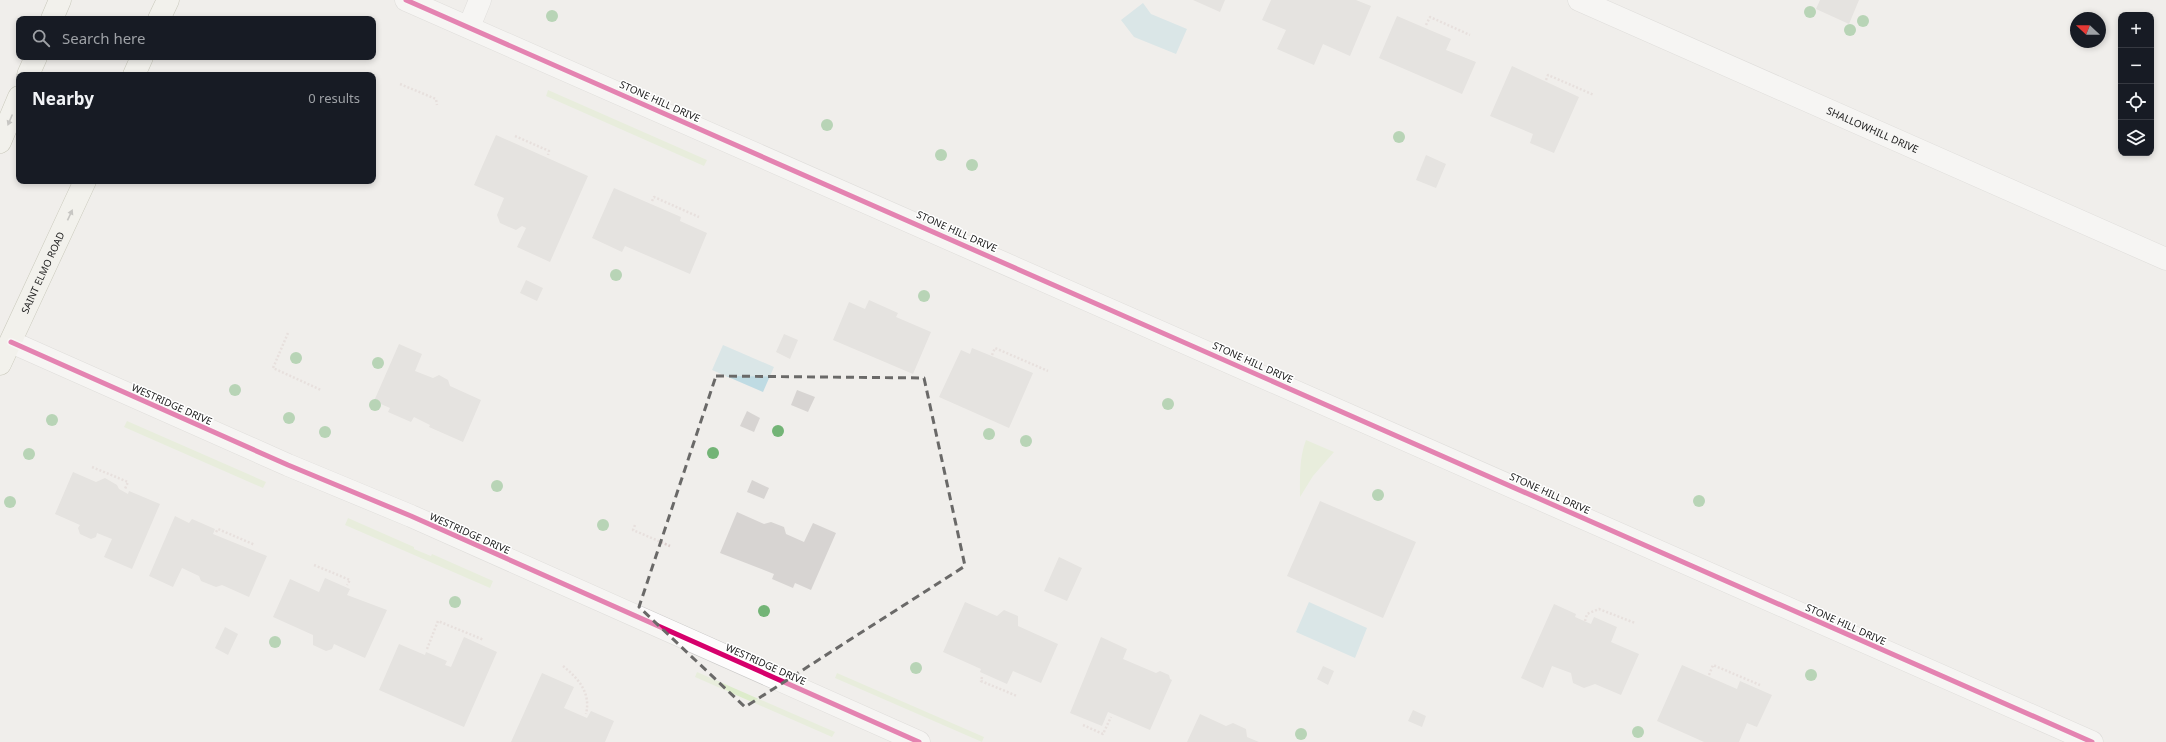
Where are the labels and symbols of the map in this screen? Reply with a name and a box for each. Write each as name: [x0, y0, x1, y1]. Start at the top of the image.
north arrow: [2070, 12, 2106, 48]
street label: STONE HILL DRIVE: [618, 77, 702, 125]
street label: SHALLOWHILL DRIVE: [1825, 103, 1921, 156]
one-way arrow: [6, 114, 13, 126]
street label: STONE HILL DRIVE: [915, 207, 999, 255]
one-way arrow: [67, 209, 73, 221]
street label: SAINT ELMO ROAD: [17, 229, 68, 316]
street label: STONE HILL DRIVE: [1211, 338, 1295, 386]
street label: WESTRIDGE DRIVE: [130, 380, 214, 428]
street label: STONE HILL DRIVE: [1508, 469, 1592, 517]
street label: WESTRIDGE DRIVE: [428, 509, 512, 557]
street label: STONE HILL DRIVE: [1804, 600, 1888, 648]
street label: WESTRIDGE DRIVE: [724, 640, 808, 688]

